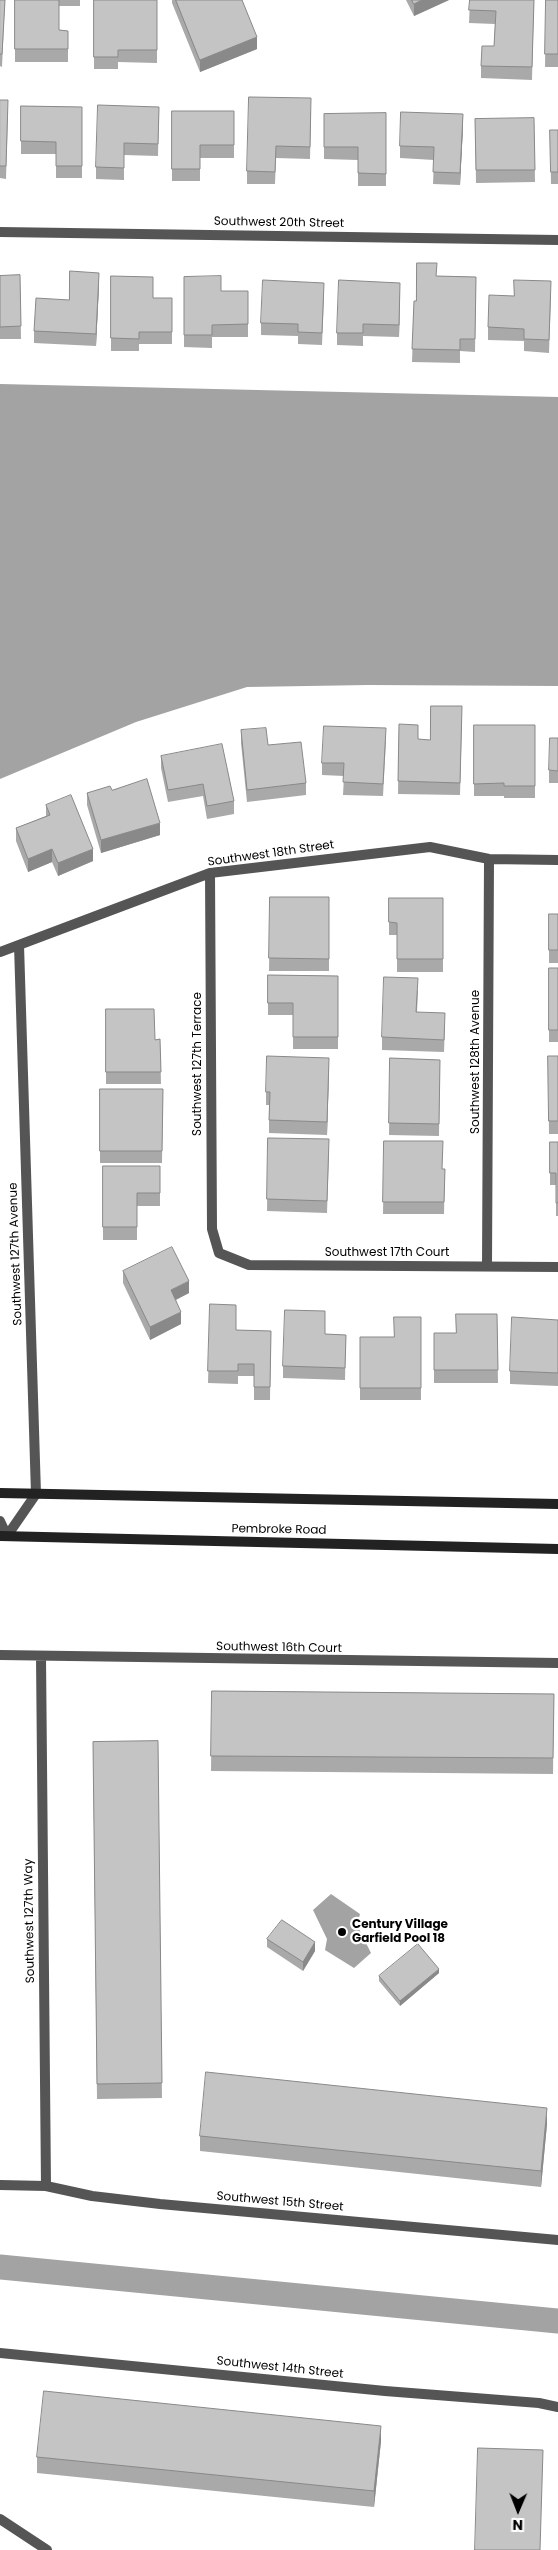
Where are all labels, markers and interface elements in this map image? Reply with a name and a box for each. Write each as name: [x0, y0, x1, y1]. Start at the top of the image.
street label: Southwest 20th Street: [214, 215, 344, 231]
street label: Southwest 18th Street: [207, 838, 335, 870]
street label: Southwest 128th Avenue: [469, 990, 483, 1134]
street label: Southwest 127th Terrace: [191, 992, 205, 1136]
street label: Southwest 127th Avenue: [6, 1182, 26, 1326]
street label: Southwest 17th Court: [325, 1246, 449, 1260]
street label: Pembroke Road: [231, 1522, 327, 1538]
street label: Southwest 16th Court: [216, 1640, 342, 1656]
street label: Southwest 127th Way: [22, 1859, 38, 1983]
place label: Century Village Garfield Pool 18: [352, 1918, 448, 1946]
marker: Century Village Garfield Pool 18: [336, 1926, 348, 1938]
street label: Southwest 15th Street: [216, 2189, 344, 2215]
street label: Southwest 14th Street: [216, 2354, 344, 2382]
north arrow: [493, 2485, 543, 2535]
text: N: [512, 2515, 523, 2535]

